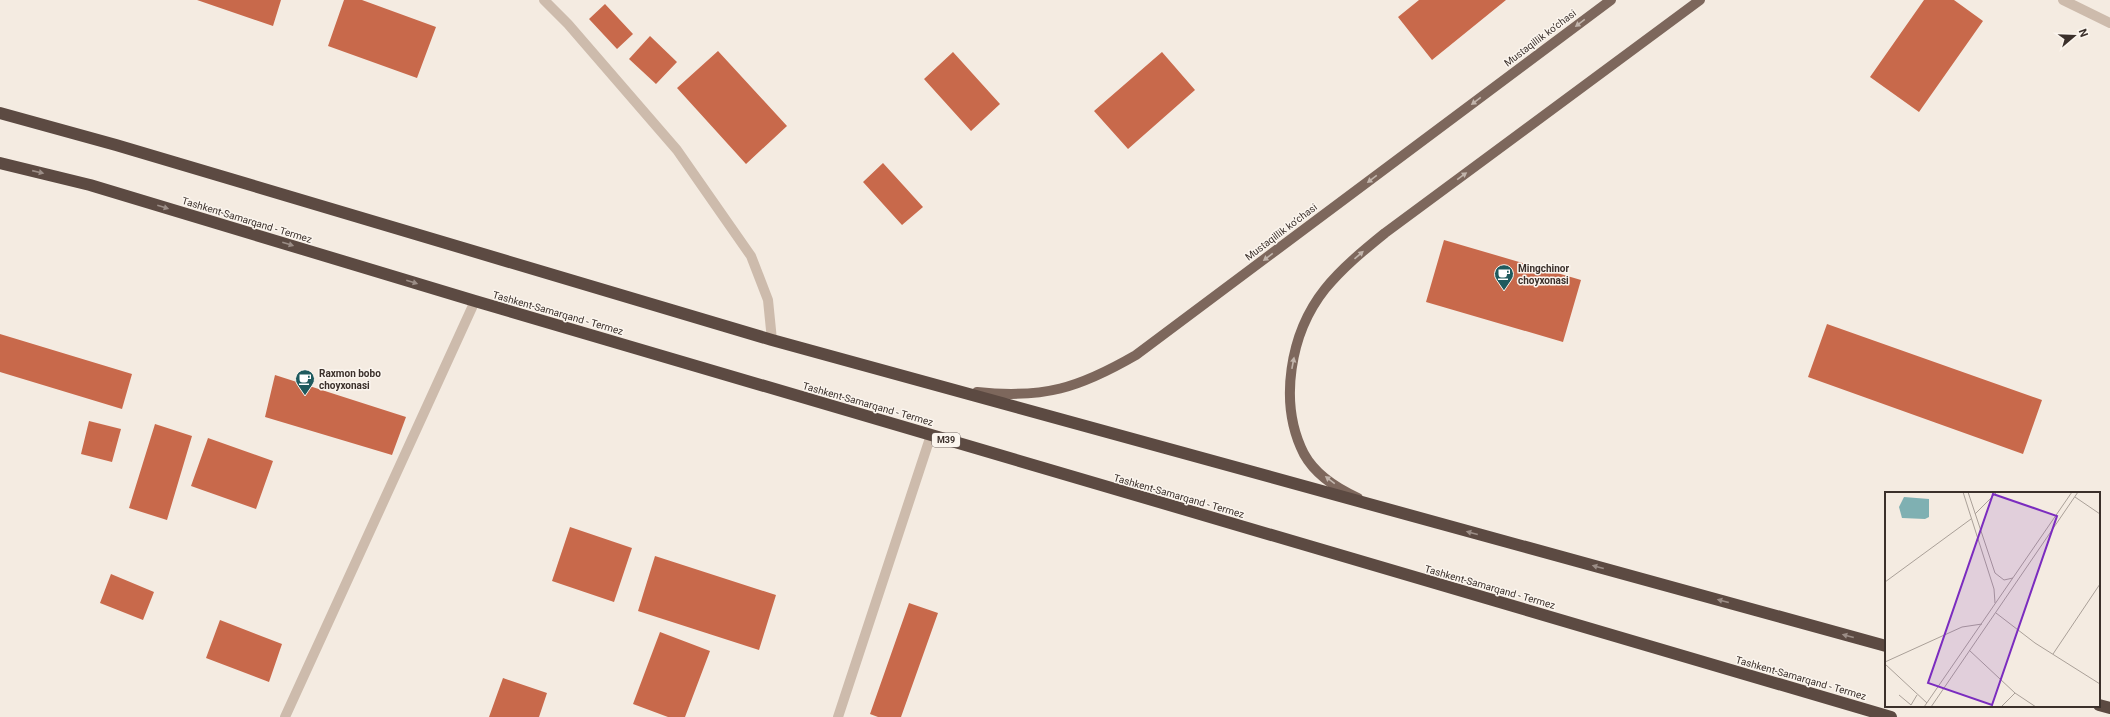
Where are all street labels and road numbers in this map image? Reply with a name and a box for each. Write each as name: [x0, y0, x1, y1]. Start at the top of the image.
street label: Mustaqillik ko’chasi: [1502, 7, 1578, 69]
street label: Tashkent-Samarqand - Termez: [181, 195, 313, 245]
street label: Mustaqillik ko’chasi: [1243, 201, 1319, 263]
street label: Tashkent-Samarqand - Termez: [491, 289, 625, 337]
street label: Tashkent-Samarqand - Termez: [801, 380, 935, 428]
road number: M39: [932, 433, 960, 447]
street label: Tashkent-Samarqand - Termez: [1112, 472, 1246, 520]
street label: Tashkent-Samarqand - Termez: [1423, 563, 1557, 611]
street label: Tashkent-Samarqand - Termez: [1734, 654, 1868, 702]

